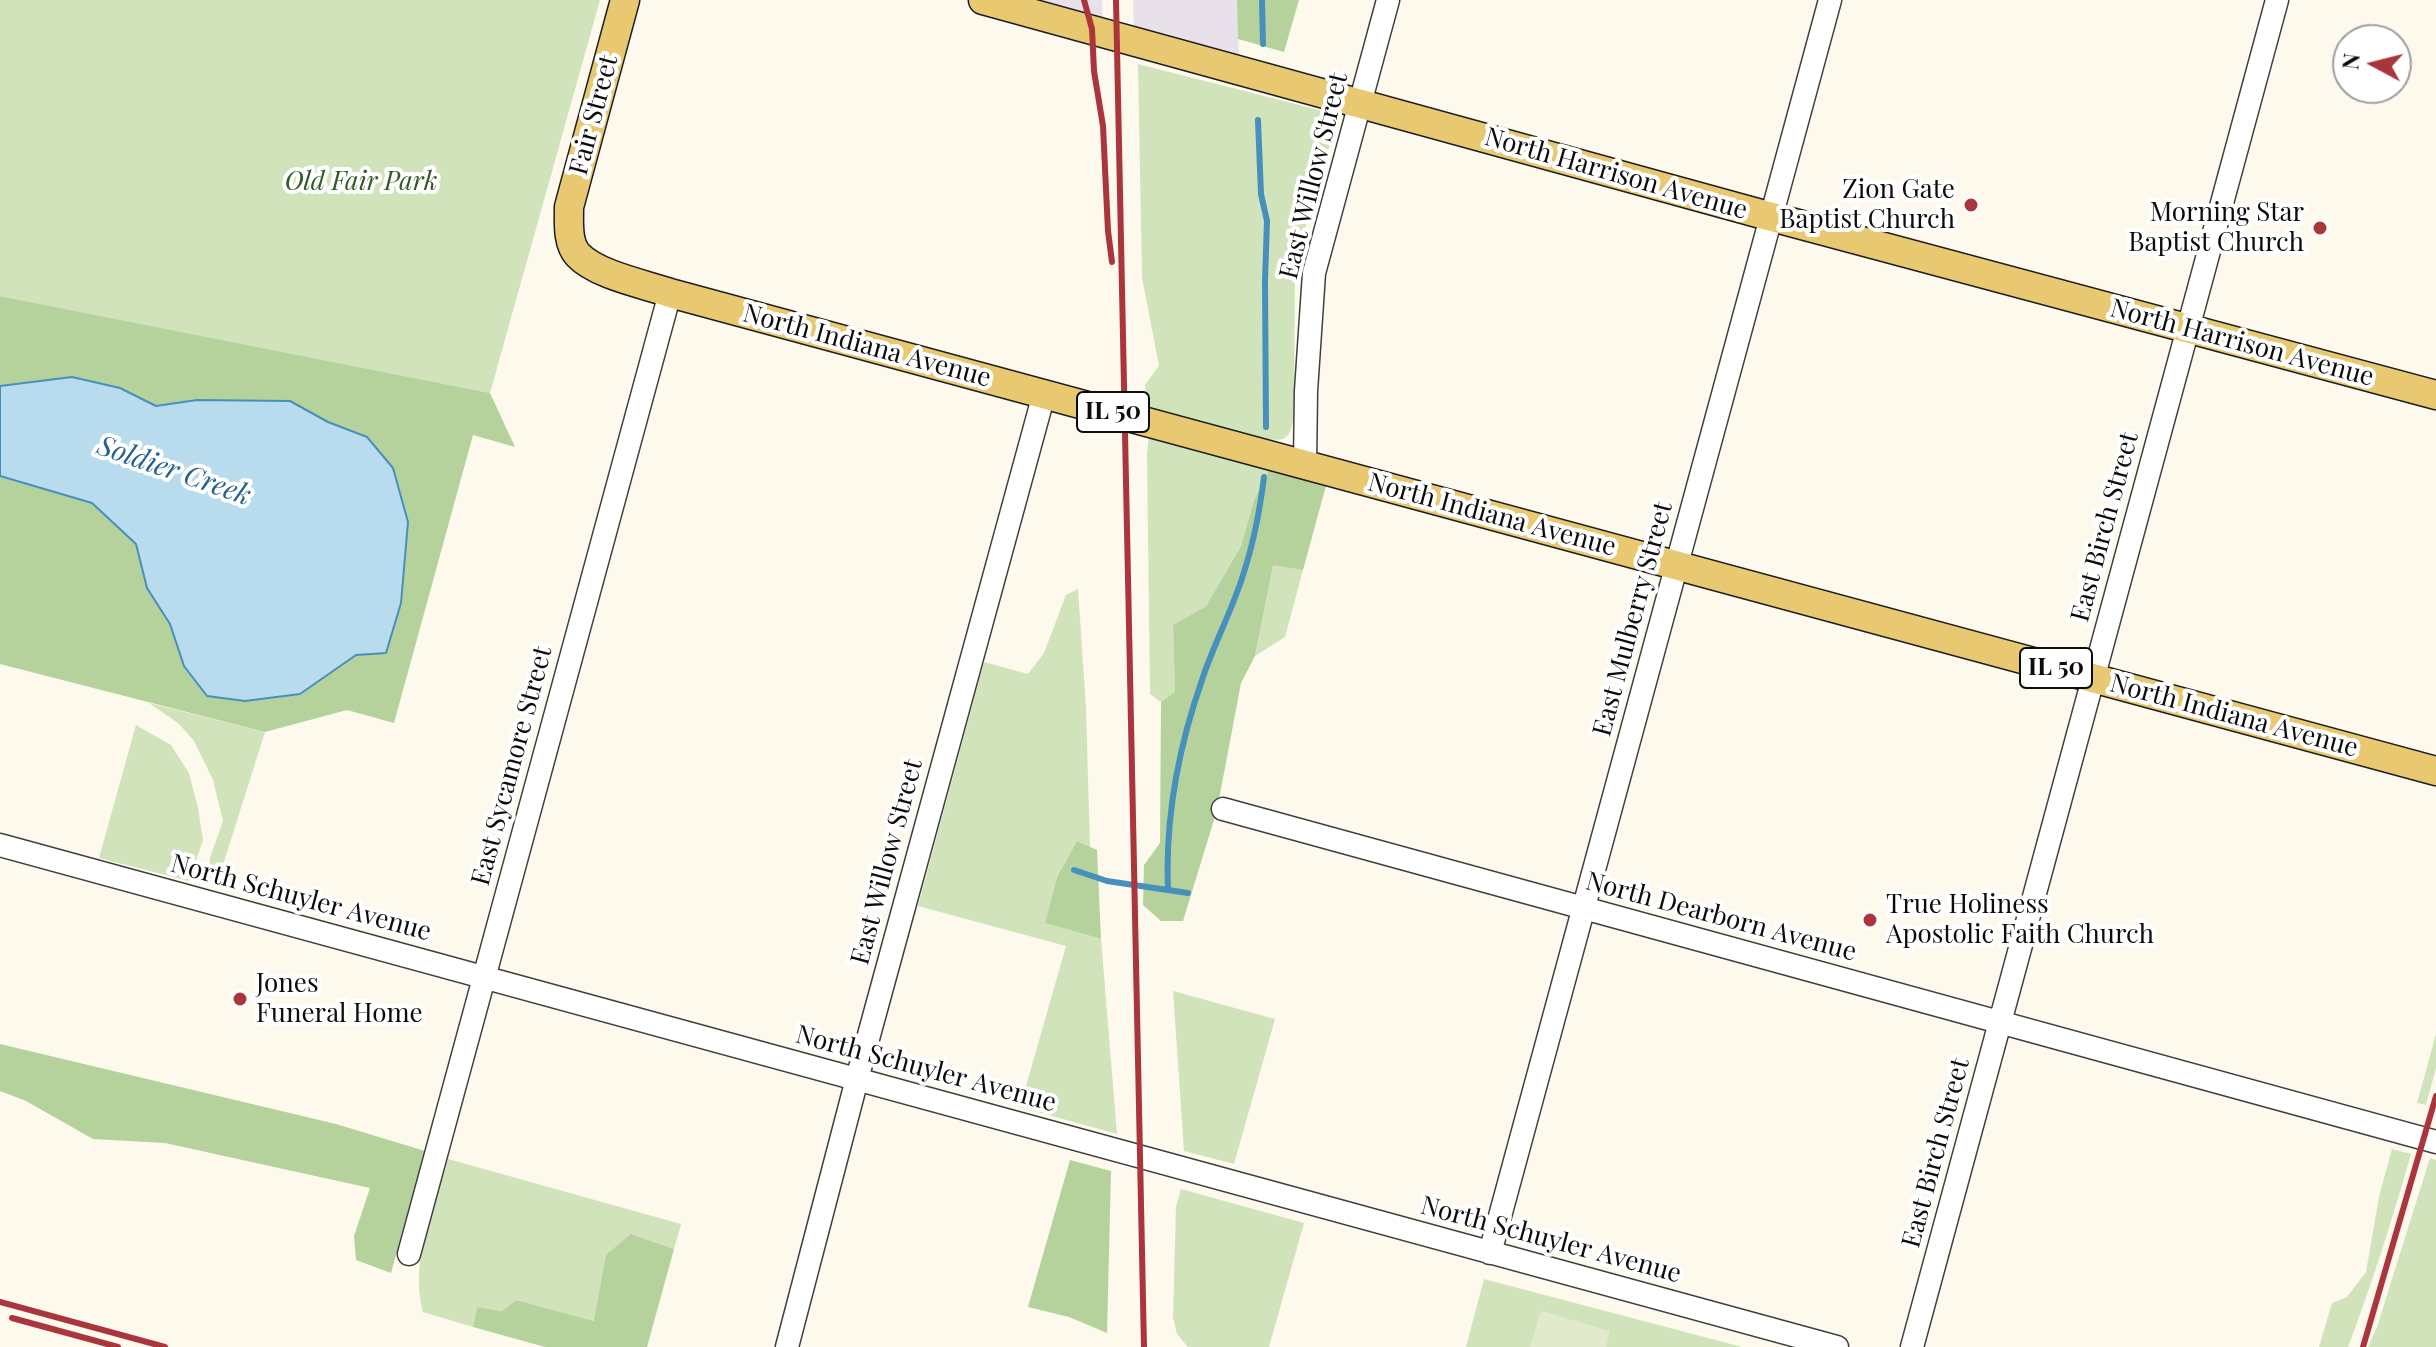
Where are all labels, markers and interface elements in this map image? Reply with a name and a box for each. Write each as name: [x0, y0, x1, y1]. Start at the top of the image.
north arrow: [2332, 24, 2412, 104]
street label: Fair Street: [563, 52, 625, 178]
text: N: [2334, 52, 2366, 71]
street label: East Willow Street: [1273, 70, 1355, 282]
street label: North Harrison Avenue: [1481, 122, 1751, 226]
park label: Old Fair Park: [285, 166, 437, 198]
place label: Zion Gate Baptist Church: [1779, 174, 1955, 236]
marker: Zion Gate Baptist Church: [1962, 196, 1980, 214]
place label: Morning Star Baptist Church: [2128, 197, 2304, 258]
marker: Morning Star Baptist Church: [2311, 219, 2329, 237]
street label: North Harrison Avenue: [2107, 293, 2377, 393]
street label: North Indiana Avenue: [740, 298, 994, 394]
road number: IL 50: [1077, 392, 1149, 432]
water label: Soldier Creek: [93, 429, 255, 513]
street label: East Birch Street: [2065, 429, 2145, 625]
street label: North Indiana Avenue: [1365, 467, 1619, 563]
street label: East Mulberry Street: [1587, 498, 1679, 740]
street label: East Sycamore Street: [465, 643, 559, 889]
road number: IL 50: [2020, 648, 2092, 688]
street label: North Indiana Avenue: [2107, 668, 2361, 764]
street label: East Willow Street: [845, 756, 929, 968]
street label: North Schuyler Avenue: [167, 848, 435, 948]
street label: North Dearborn Avenue: [1582, 866, 1860, 968]
place label: True Holiness Apostolic Faith Church: [1886, 889, 2154, 950]
marker: True Holiness Apostolic Faith Church: [1861, 911, 1879, 929]
place label: Jones Funeral Home: [256, 968, 423, 1030]
marker: Jones Funeral Home: [231, 990, 249, 1008]
street label: North Schuyler Avenue: [792, 1019, 1060, 1119]
street label: East Birch Street: [1896, 1055, 1976, 1251]
street label: North Schuyler Avenue: [1417, 1190, 1685, 1290]

